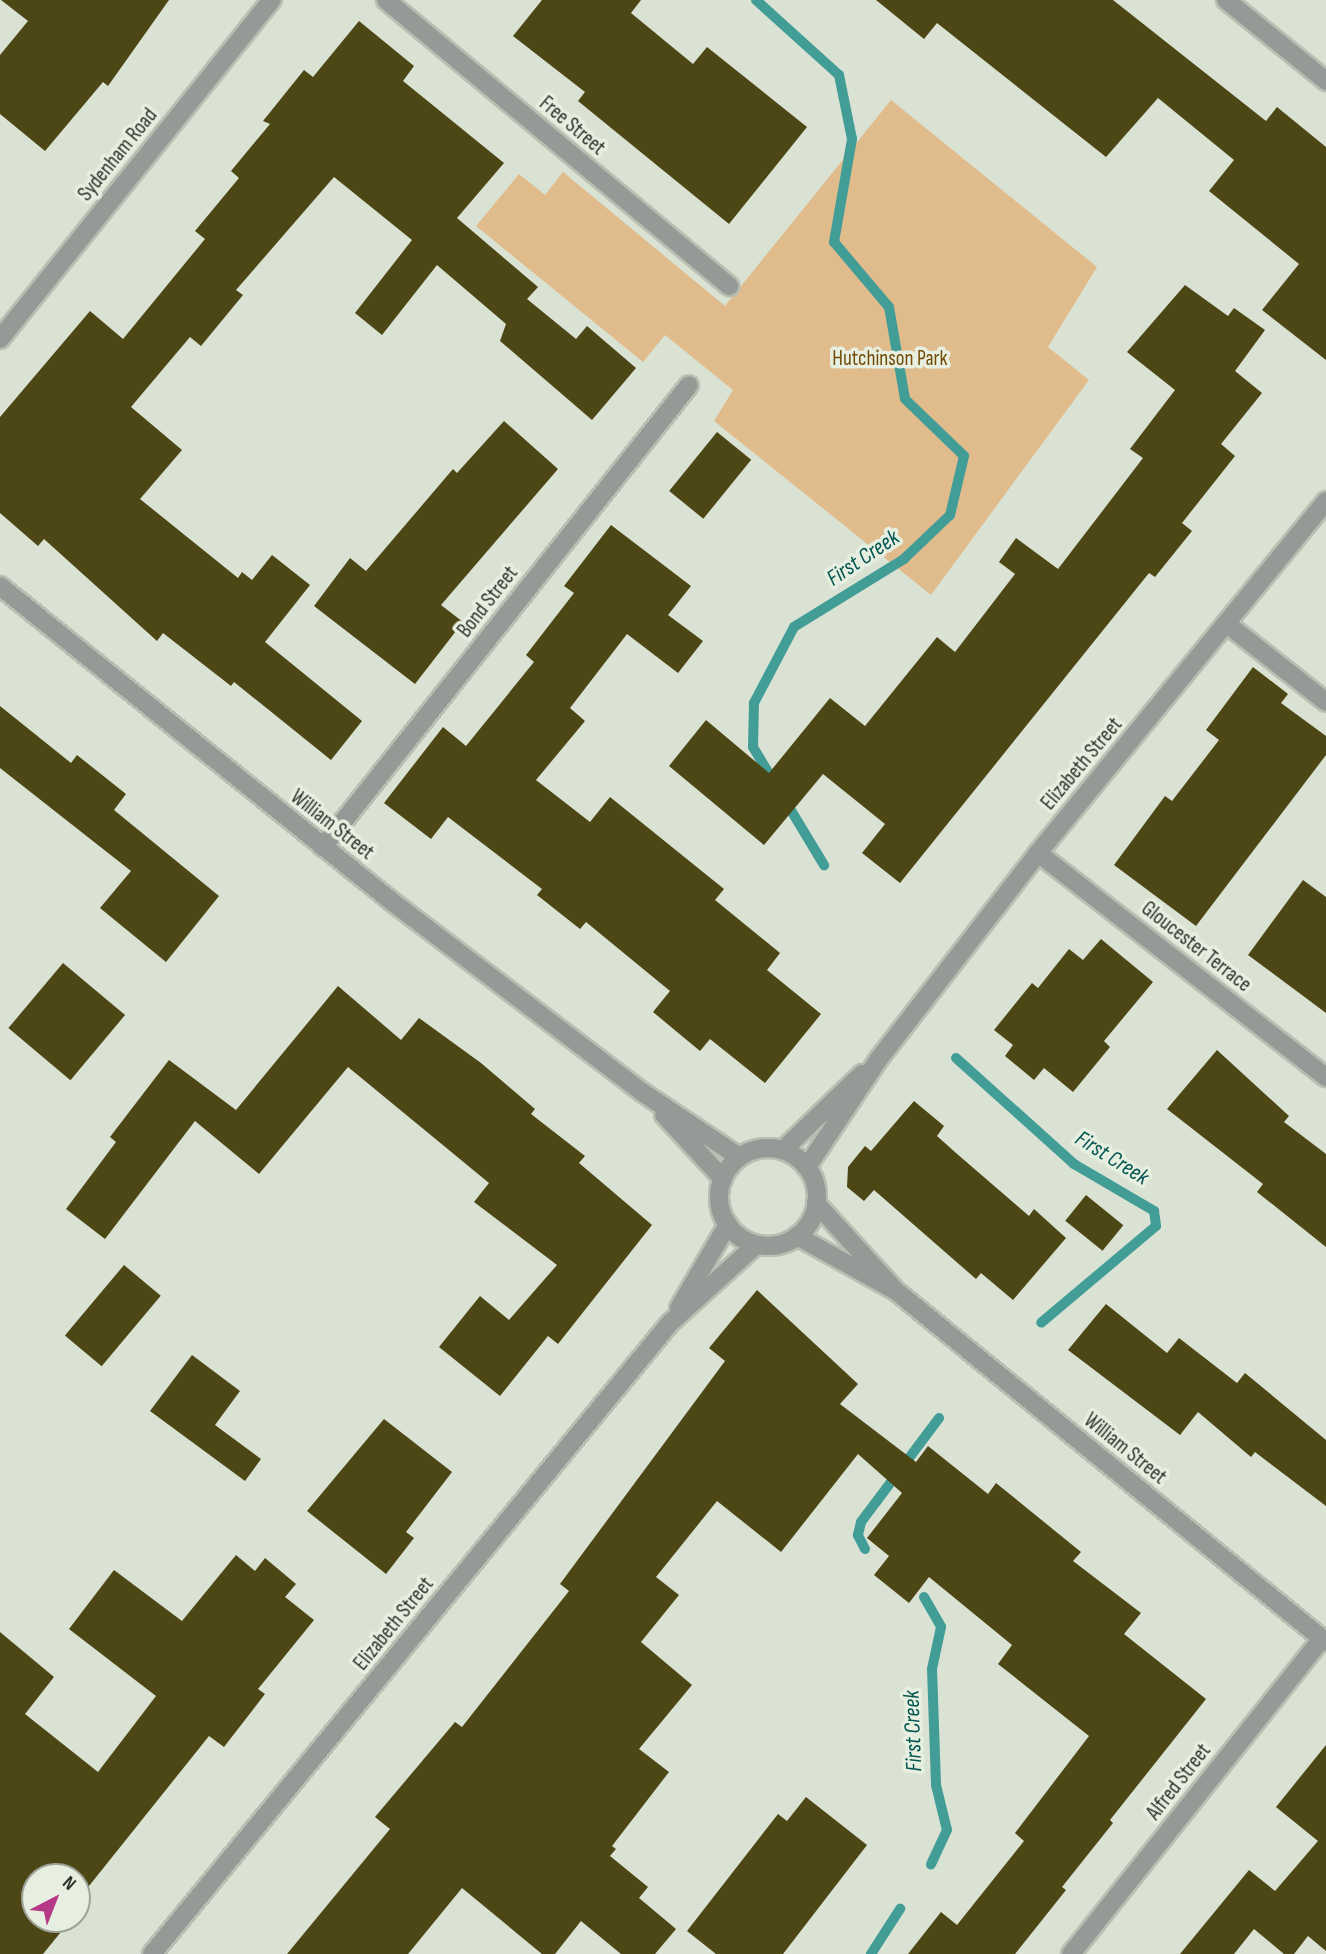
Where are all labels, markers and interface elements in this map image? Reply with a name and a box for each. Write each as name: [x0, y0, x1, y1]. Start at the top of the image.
street label: Free Street: [534, 91, 610, 161]
street label: Sydenham Road: [73, 104, 163, 206]
park label: Hutchinson Park: [832, 346, 948, 372]
water label: First Creek: [822, 524, 904, 592]
street label: Bond Street: [452, 561, 524, 643]
street label: Elizabeth Street: [1036, 713, 1128, 815]
street label: William Street: [285, 785, 379, 865]
street label: Gloucester Terrace: [1136, 896, 1256, 998]
water label: First Creek: [1070, 1125, 1154, 1191]
street label: William Street: [1079, 1408, 1171, 1490]
street label: Elizabeth Street: [349, 1572, 439, 1676]
water label: First Creek: [898, 1690, 928, 1772]
street label: Alfred Street: [1141, 1739, 1217, 1825]
north arrow: [21, 1863, 91, 1933]
text: N: [58, 1872, 81, 1895]

